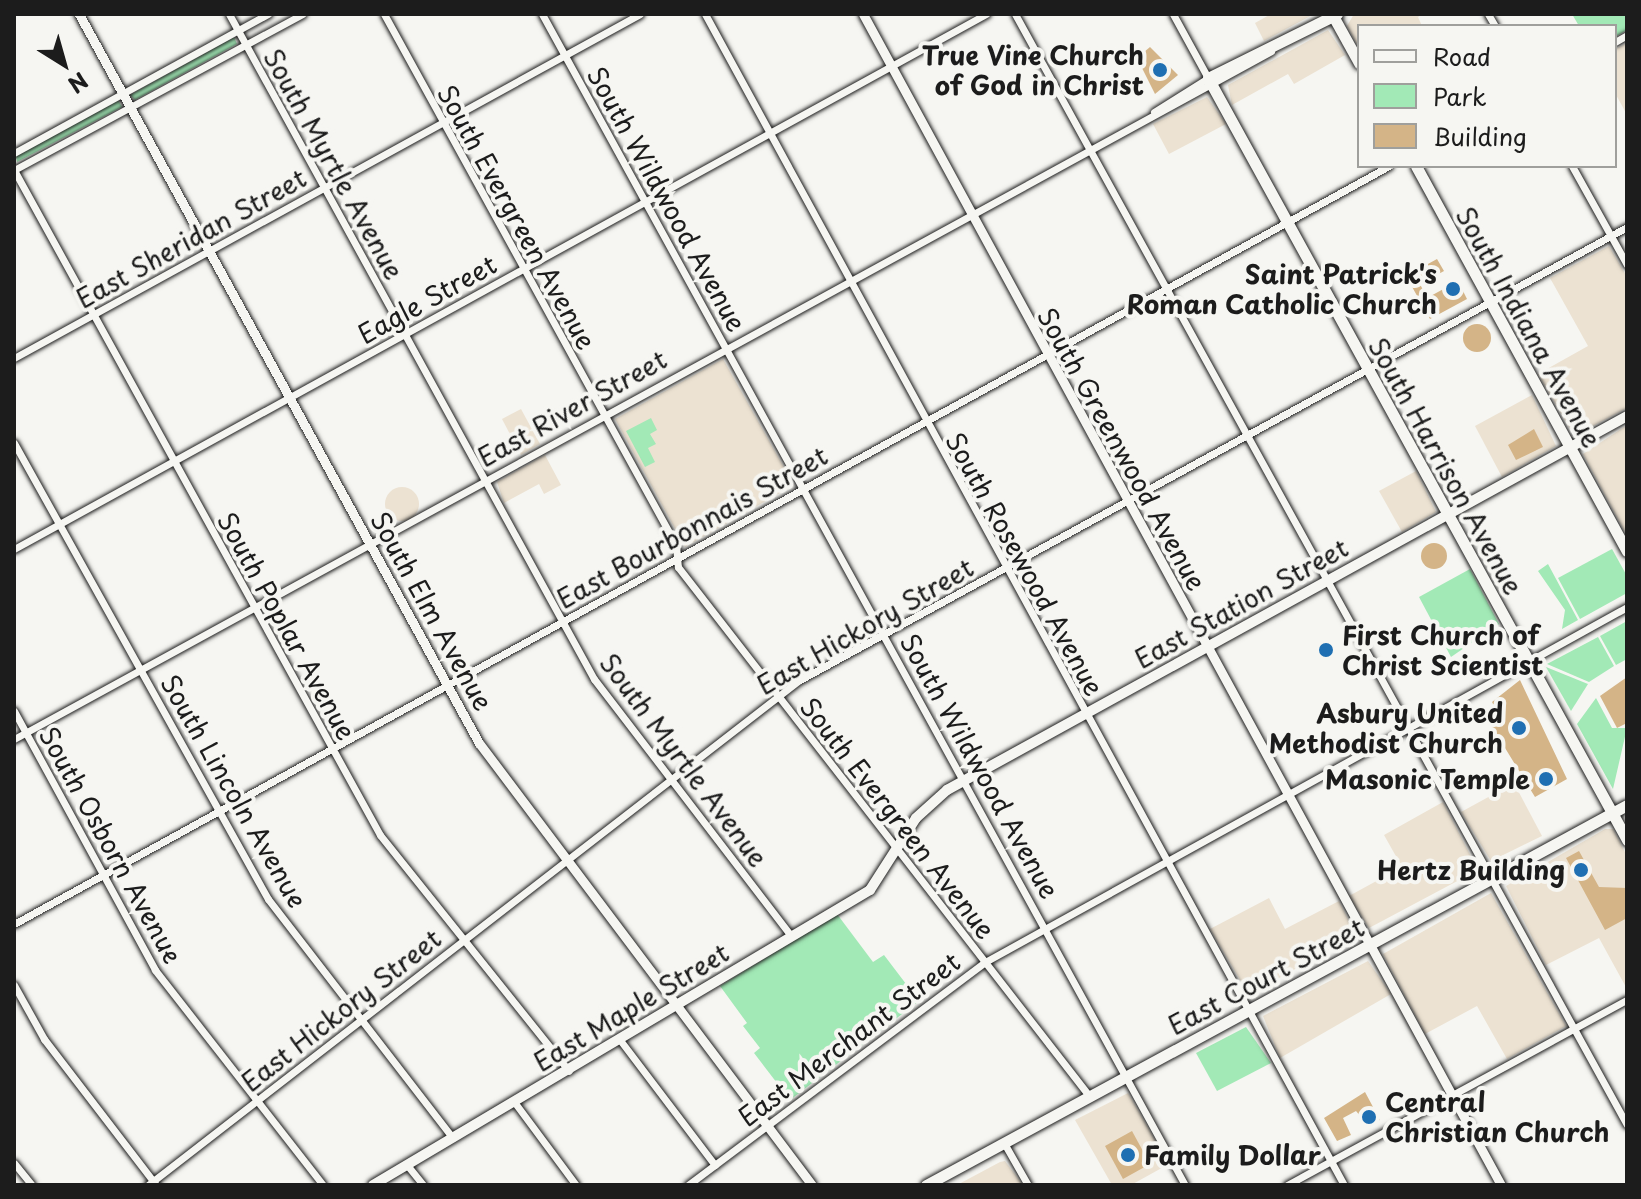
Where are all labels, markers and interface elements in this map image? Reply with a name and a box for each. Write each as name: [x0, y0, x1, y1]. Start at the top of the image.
north arrow: [24, 24, 104, 104]
legend: [1357, 24, 1617, 168]
text: Road: [1433, 38, 1491, 74]
place label: True Vine Church of God in Christ: [918, 39, 1144, 100]
street label: South Myrtle Avenue: [257, 42, 411, 286]
street label: South Wildwood Avenue: [581, 61, 753, 337]
marker: True Vine Church of God in Christ: [1151, 61, 1169, 79]
text: N: [62, 65, 96, 102]
street label: South Evergreen Avenue: [430, 77, 604, 357]
text: Park: [1433, 78, 1487, 114]
text: Building: [1433, 118, 1527, 154]
street label: East Sheridan Street: [70, 161, 312, 315]
street label: South Indiana Avenue: [1449, 200, 1609, 454]
street label: Eagle Street: [352, 248, 502, 350]
place label: Saint Patrick's Roman Catholic Church: [1124, 258, 1437, 320]
marker: Saint Patrick's Roman Catholic Church: [1444, 280, 1462, 298]
street label: South Greenwood Avenue: [1031, 301, 1213, 597]
street label: South Harrison Avenue: [1363, 333, 1529, 599]
street label: East River Street: [472, 343, 672, 473]
street label: South Rosewood Avenue: [939, 426, 1111, 702]
street label: East Bourbonnais Street: [552, 440, 832, 614]
street label: South Poplar Avenue: [211, 506, 363, 746]
street label: South Elm Avenue: [364, 506, 500, 716]
street label: East Station Street: [1129, 532, 1353, 674]
street label: East Hickory Street: [751, 551, 979, 701]
place label: First Church of Christ Scientist: [1342, 619, 1546, 680]
street label: South Wildwood Avenue: [894, 628, 1066, 904]
marker: First Church of Christ Scientist: [1317, 641, 1335, 659]
street label: South Myrtle Avenue: [593, 646, 775, 874]
street label: South Lincoln Avenue: [154, 669, 314, 913]
street label: South Evergreen Avenue: [793, 689, 1003, 947]
place label: Asbury United Methodist Church: [1268, 697, 1503, 758]
marker: Asbury United Methodist Church: [1510, 719, 1528, 737]
street label: South Osborn Avenue: [33, 721, 189, 969]
place label: Masonic Temple: [1325, 763, 1530, 795]
marker: Masonic Temple: [1537, 770, 1555, 788]
place label: Hertz Building: [1375, 854, 1565, 886]
marker: Hertz Building: [1572, 861, 1590, 879]
street label: East Court Street: [1162, 911, 1370, 1041]
street label: East Hickory Street: [235, 922, 447, 1098]
street label: East Maple Street: [526, 936, 736, 1078]
street label: East Merchant Street: [732, 945, 966, 1133]
place label: Central Christian Church: [1385, 1086, 1610, 1148]
marker: Central Christian Church: [1360, 1108, 1378, 1126]
place label: Family Dollar: [1144, 1139, 1323, 1171]
marker: Family Dollar: [1119, 1146, 1137, 1164]

